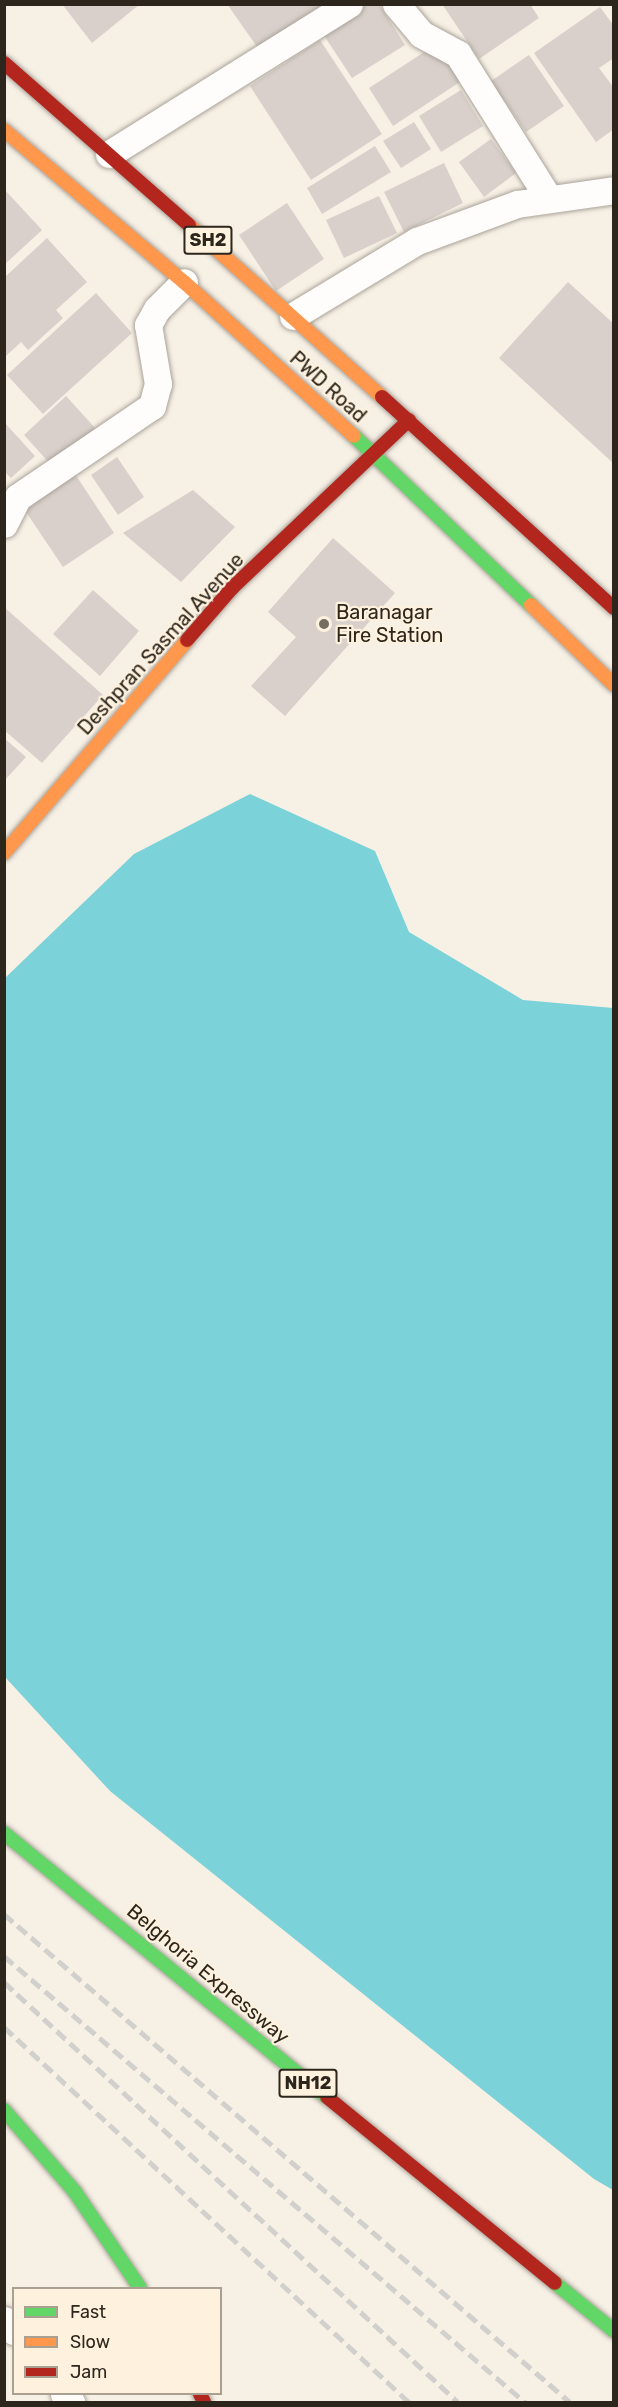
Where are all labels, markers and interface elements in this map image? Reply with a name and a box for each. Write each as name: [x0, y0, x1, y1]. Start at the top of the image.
road number: SH2: [182, 225, 234, 255]
street label: PWD Road: [285, 346, 371, 428]
street label: Deshpran Sasmal Avenue: [73, 548, 249, 740]
place label: Baranagar Fire Station: [336, 600, 443, 647]
marker: Baranagar Fire Station: [317, 617, 331, 631]
street label: Belghoria Expressway: [122, 1899, 294, 2049]
road number: NH12: [278, 2068, 338, 2098]
legend: [12, 2287, 222, 2395]
text: Fast: [70, 2301, 106, 2323]
text: Slow: [70, 2331, 110, 2353]
text: Jam: [70, 2361, 107, 2383]

